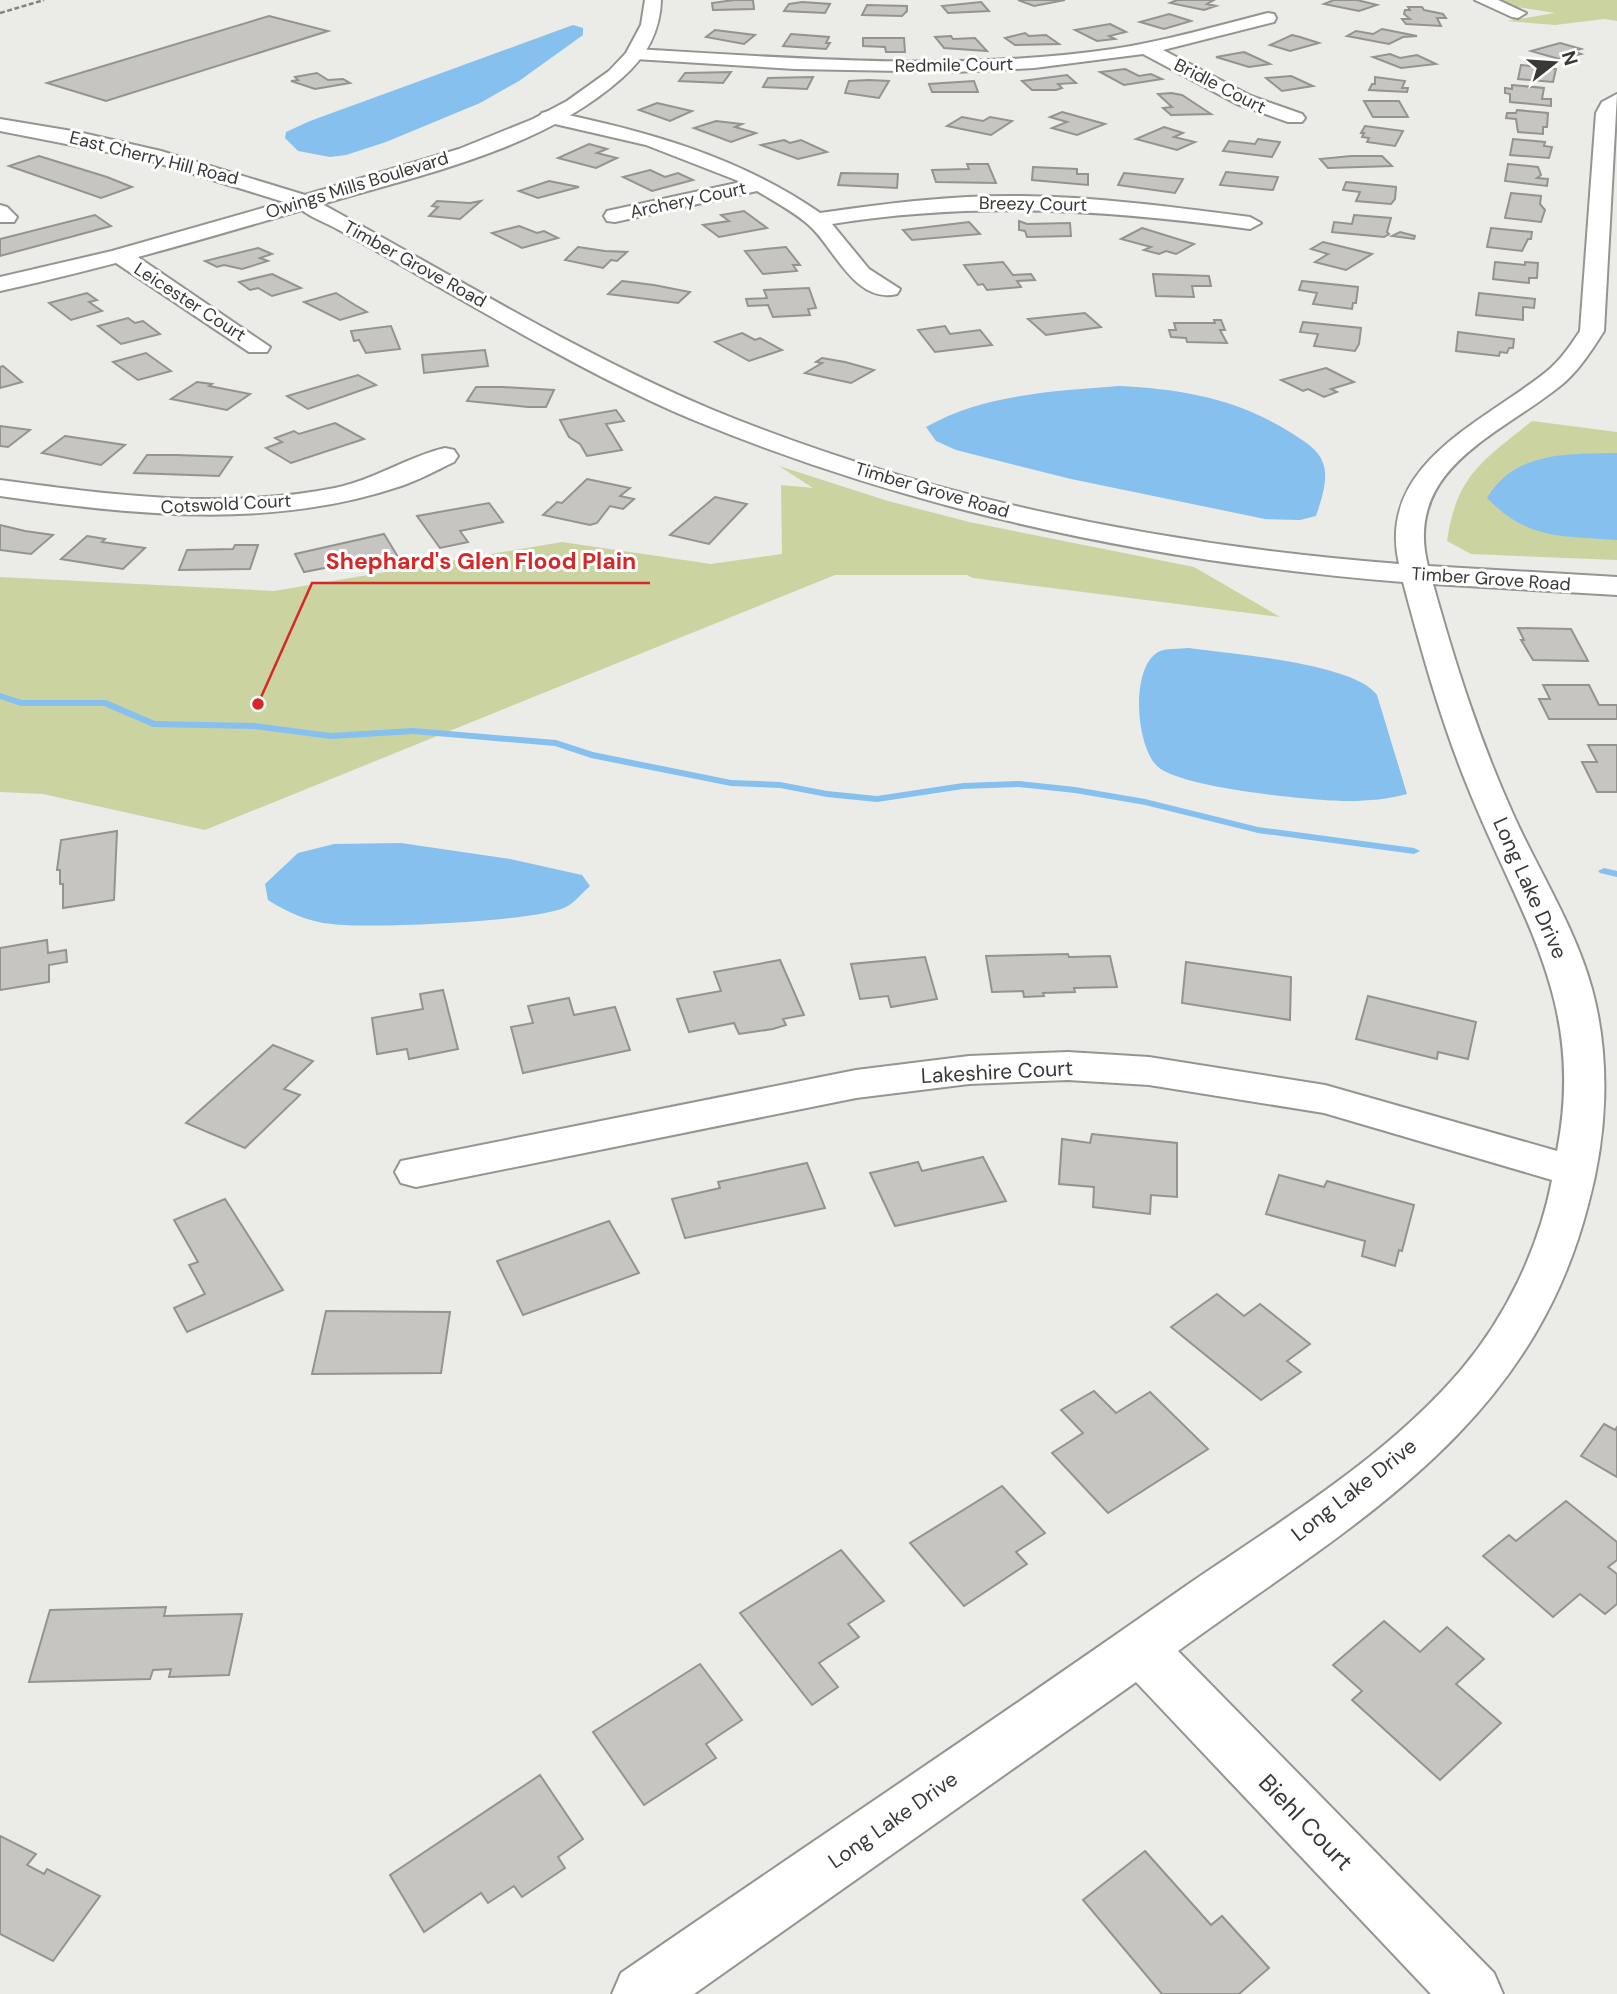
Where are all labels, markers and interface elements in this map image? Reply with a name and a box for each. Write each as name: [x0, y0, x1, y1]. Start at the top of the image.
north arrow: [1519, 28, 1589, 98]
text: N: [1556, 48, 1584, 68]
street label: Redmile Court: [894, 52, 1014, 78]
street label: Bridle Court: [1170, 53, 1270, 119]
street label: East Cherry Hill Road: [67, 125, 241, 191]
street label: Owings Mills Boulevard: [263, 146, 451, 224]
street label: Archery Court: [628, 176, 748, 224]
street label: Breezy Court: [979, 191, 1087, 217]
street label: Timber Grove Road: [339, 215, 491, 313]
street label: Leicester Court: [129, 257, 251, 347]
street label: Timber Grove Road: [852, 456, 1012, 524]
street label: Cotswold Court: [160, 489, 292, 519]
callout: Shephard's Glen Flood Plain: [312, 539, 650, 583]
text: Shephard's Glen Flood Plain: [326, 546, 636, 576]
street label: Timber Grove Road: [1411, 561, 1571, 597]
street label: Long Lake Drive: [1486, 813, 1574, 963]
street label: Lakeshire Court: [920, 1054, 1074, 1090]
street label: Long Lake Drive: [1285, 1432, 1423, 1548]
street label: Long Lake Drive: [823, 1765, 963, 1875]
street label: Biehl Court: [1252, 1767, 1360, 1877]

